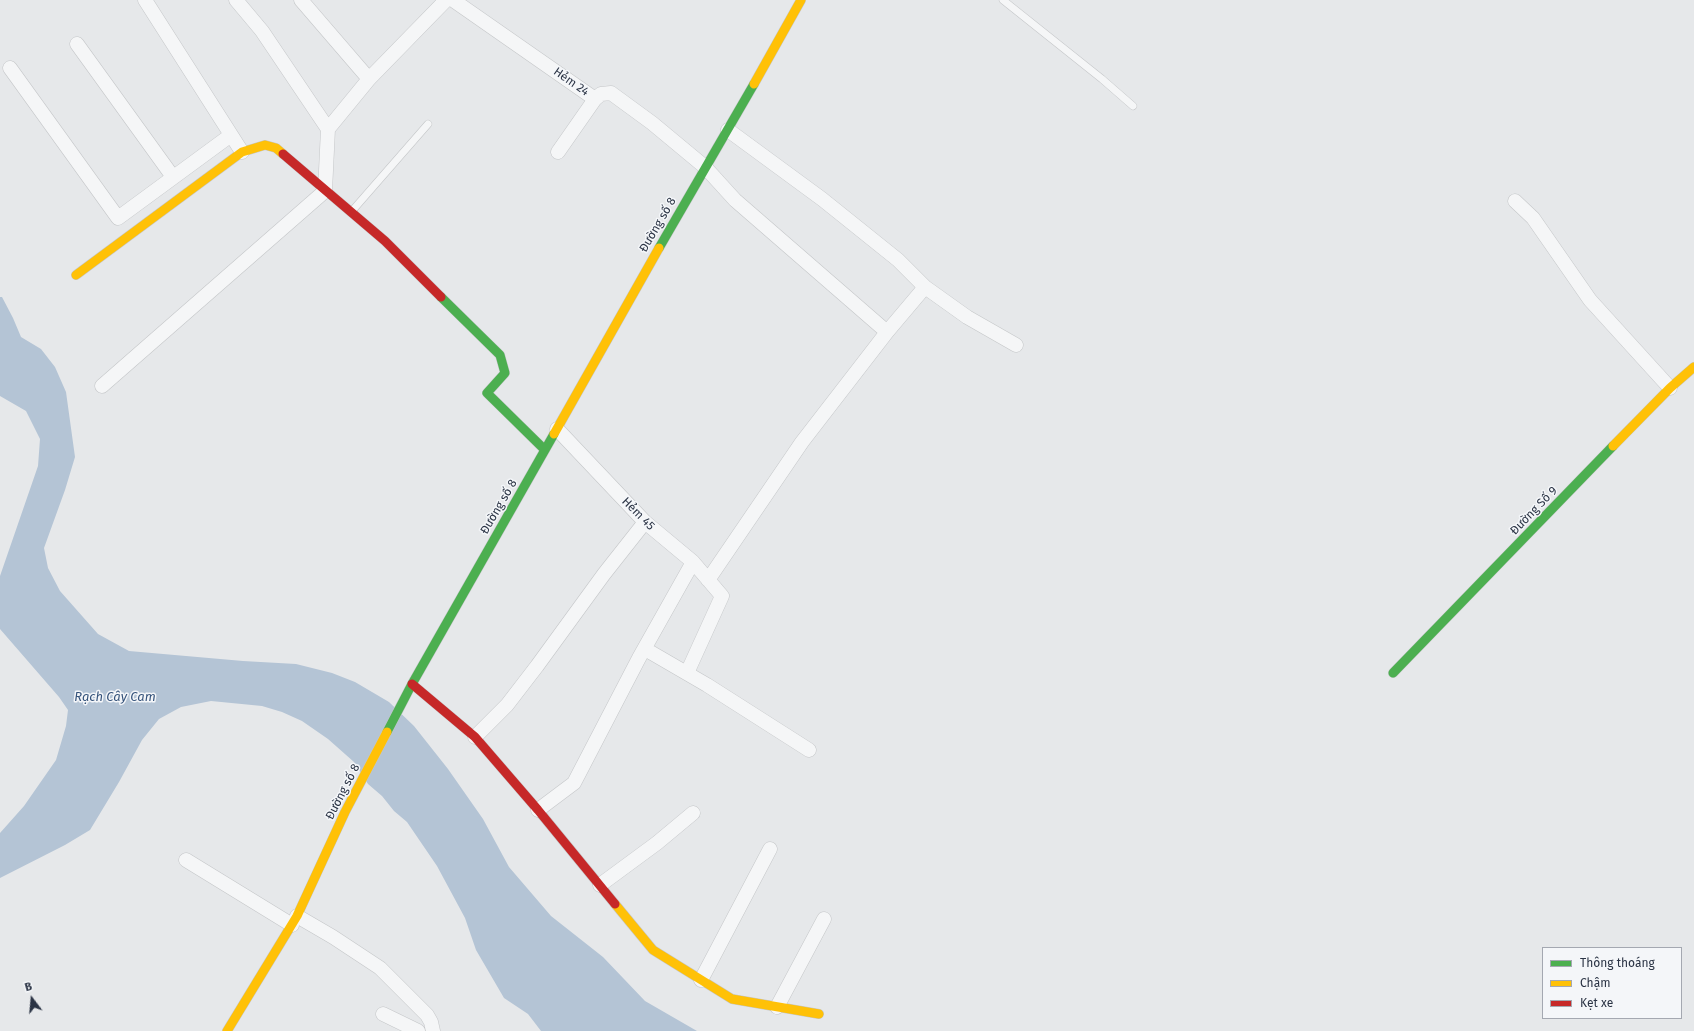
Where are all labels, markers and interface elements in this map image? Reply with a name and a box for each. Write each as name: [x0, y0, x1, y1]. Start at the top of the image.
street label: Hẻm 24: [550, 65, 592, 99]
street label: Đường số 8: [637, 195, 679, 255]
street label: Đường số 8: [478, 477, 520, 537]
street label: Đường Số 9: [1507, 484, 1561, 538]
street label: Hẻm 45: [619, 495, 657, 533]
water label: Rạch Cây Cam: [74, 689, 156, 705]
street label: Đường số 8: [323, 762, 363, 822]
legend: [1542, 947, 1682, 1019]
text: Thông thoáng: [1580, 956, 1655, 970]
text: Chậm: [1580, 976, 1610, 990]
north arrow: [12, 979, 52, 1019]
text: B: [23, 980, 34, 994]
text: Kẹt xe: [1580, 996, 1613, 1010]

